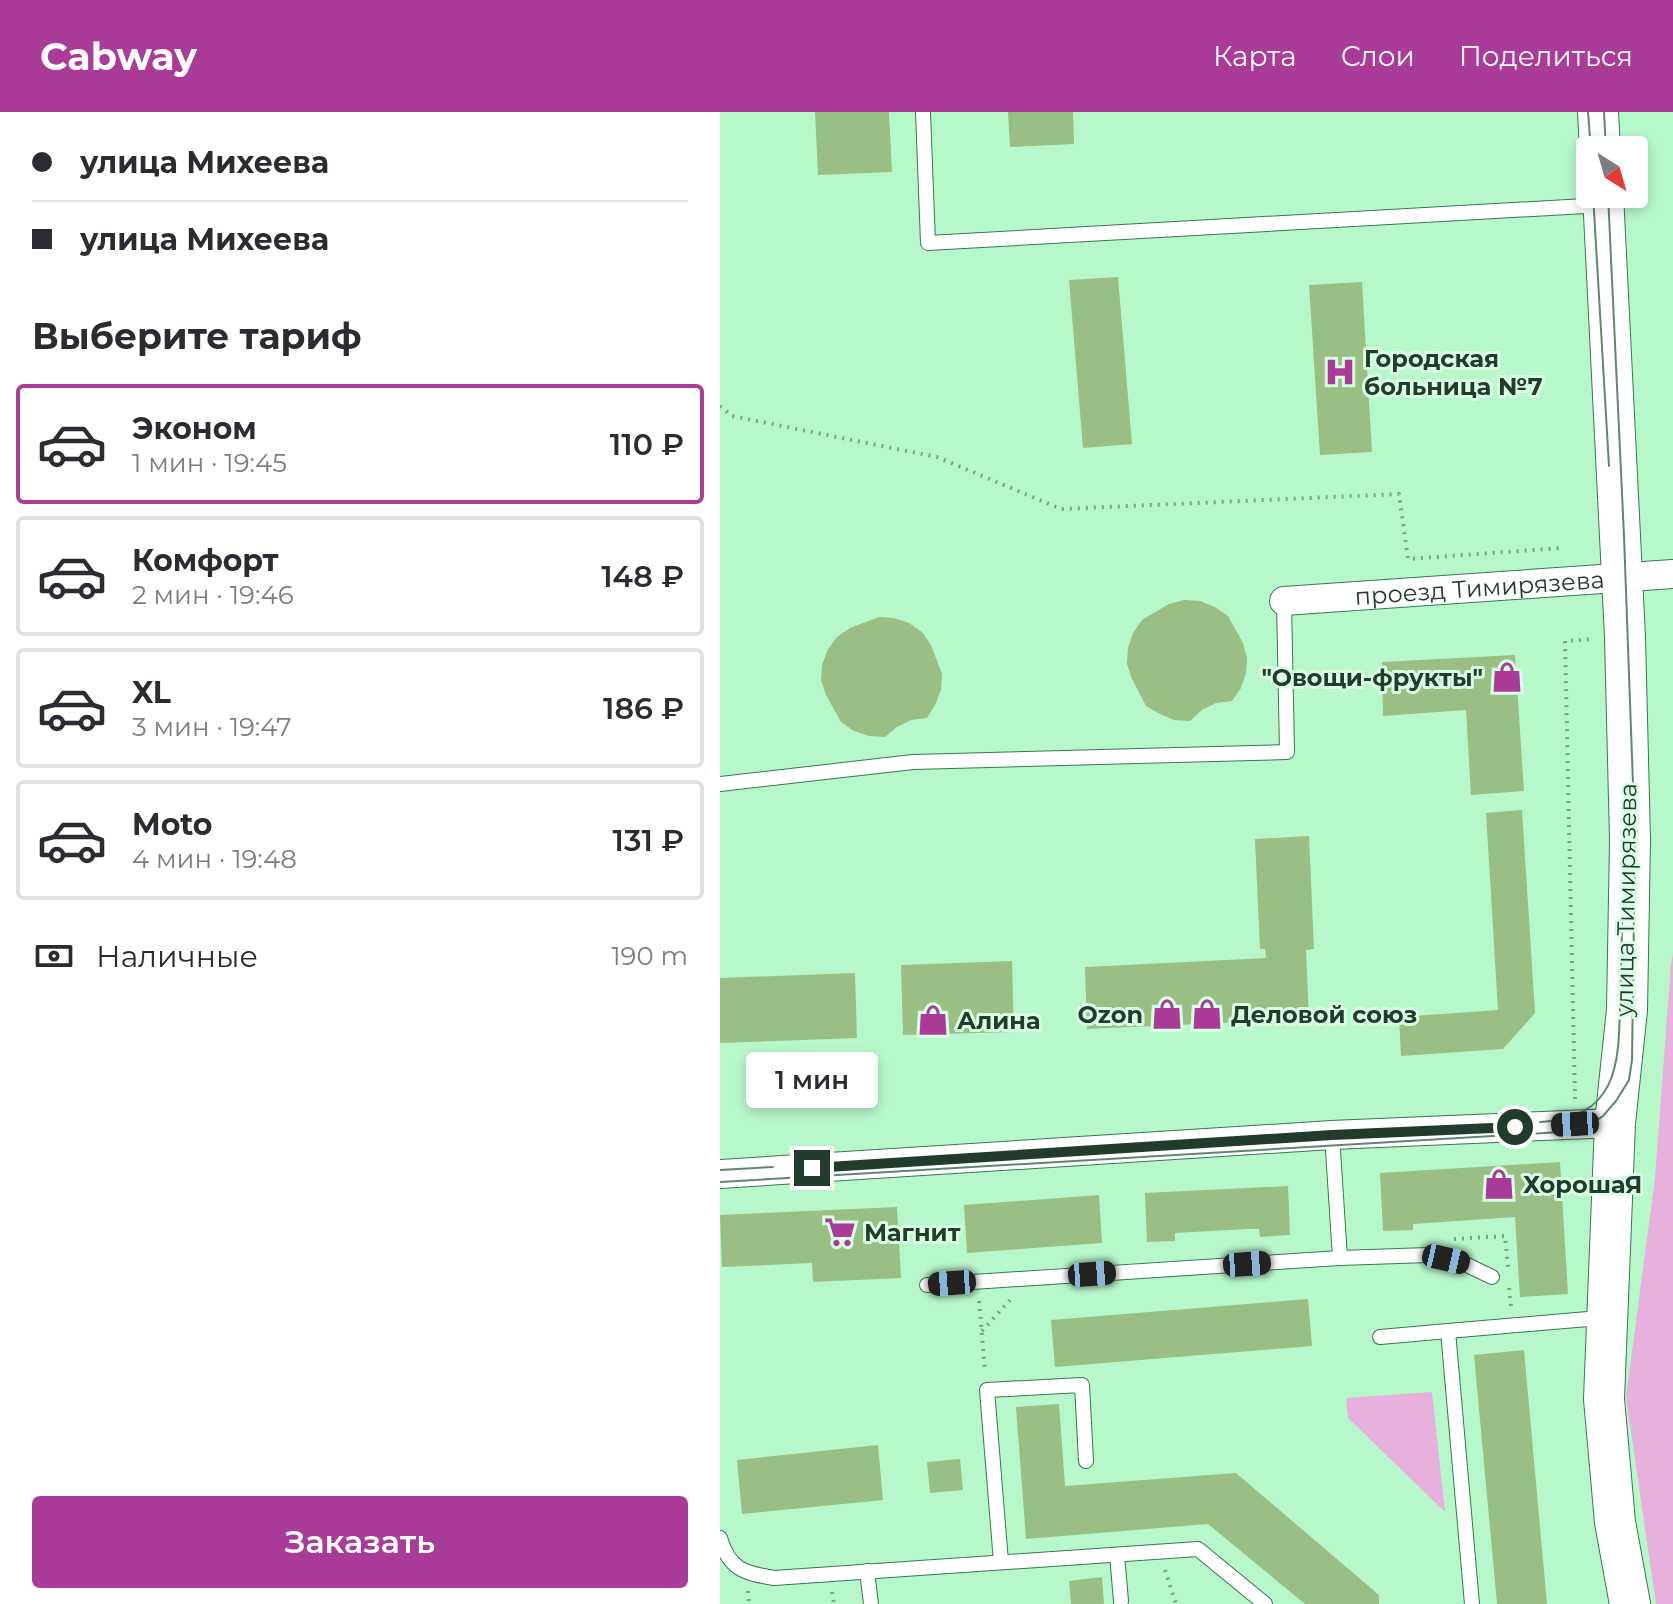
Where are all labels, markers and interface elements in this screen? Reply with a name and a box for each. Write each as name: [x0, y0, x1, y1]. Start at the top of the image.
text: Cabway: [40, 33, 197, 80]
text: Карта: [1213, 39, 1297, 73]
text: Слои: [1341, 39, 1415, 73]
text: Поделиться: [1459, 39, 1633, 73]
north arrow: [1576, 136, 1648, 208]
map controls: [1576, 136, 1648, 208]
text: улица Михеева: [80, 144, 329, 181]
text: улица Михеева: [80, 221, 329, 258]
text: Выберите тариф: [32, 314, 362, 358]
place label: Городская больница №7: [1364, 344, 1543, 401]
hospital icon: Городская больница №7: [1323, 355, 1357, 389]
icon: car: [36, 408, 108, 480]
text: Эконом: [132, 410, 257, 447]
text: 110 ₽: [610, 426, 684, 463]
text: 1 мин · 19:45: [132, 447, 287, 479]
icon: car: [36, 540, 108, 612]
text: Комфорт: [132, 542, 279, 579]
text: 148 ₽: [601, 558, 684, 595]
street label: проезд Тимирязева: [1354, 564, 1605, 611]
text: 2 мин · 19:46: [132, 579, 294, 611]
shop icon: "Овощи-фрукты": [1490, 660, 1524, 694]
place label: "Овощи-фрукты": [1262, 663, 1483, 692]
icon: car: [36, 672, 108, 744]
text: XL: [132, 674, 171, 711]
text: 186 ₽: [603, 690, 684, 727]
text: 3 мин · 19:47: [132, 711, 292, 743]
street label: улица Тимирязева: [1609, 783, 1643, 1018]
icon: car: [36, 804, 108, 876]
text: Moto: [132, 806, 213, 843]
text: 131 ₽: [613, 822, 684, 859]
text: 4 мин · 19:48: [132, 843, 297, 875]
icon: cash: [32, 934, 76, 978]
text: Наличные: [96, 938, 258, 975]
text: 190 m: [611, 940, 688, 972]
shop icon: Ozon: [1150, 997, 1184, 1031]
shop icon: Деловой союз: [1190, 997, 1224, 1031]
place label: Ozon: [1078, 1000, 1143, 1029]
place label: Деловой союз: [1231, 1000, 1417, 1029]
shop icon: Алина: [916, 1003, 950, 1037]
place label: Алина: [957, 1006, 1040, 1035]
callout: 1 мин: [746, 1052, 878, 1108]
text: 1 мин: [775, 1064, 849, 1096]
route start: [1497, 1109, 1533, 1145]
car: [1550, 1111, 1600, 1137]
route end: [794, 1150, 830, 1186]
shop icon: ХорошаЯ: [1482, 1167, 1516, 1201]
place label: ХорошаЯ: [1523, 1170, 1642, 1199]
supermarket icon: Магнит: [823, 1215, 857, 1249]
place label: Магнит: [864, 1218, 961, 1247]
car: [1420, 1242, 1472, 1276]
car: [1222, 1250, 1272, 1278]
car: [1067, 1260, 1117, 1288]
car: [927, 1269, 977, 1297]
button: Заказать: [32, 1496, 688, 1588]

